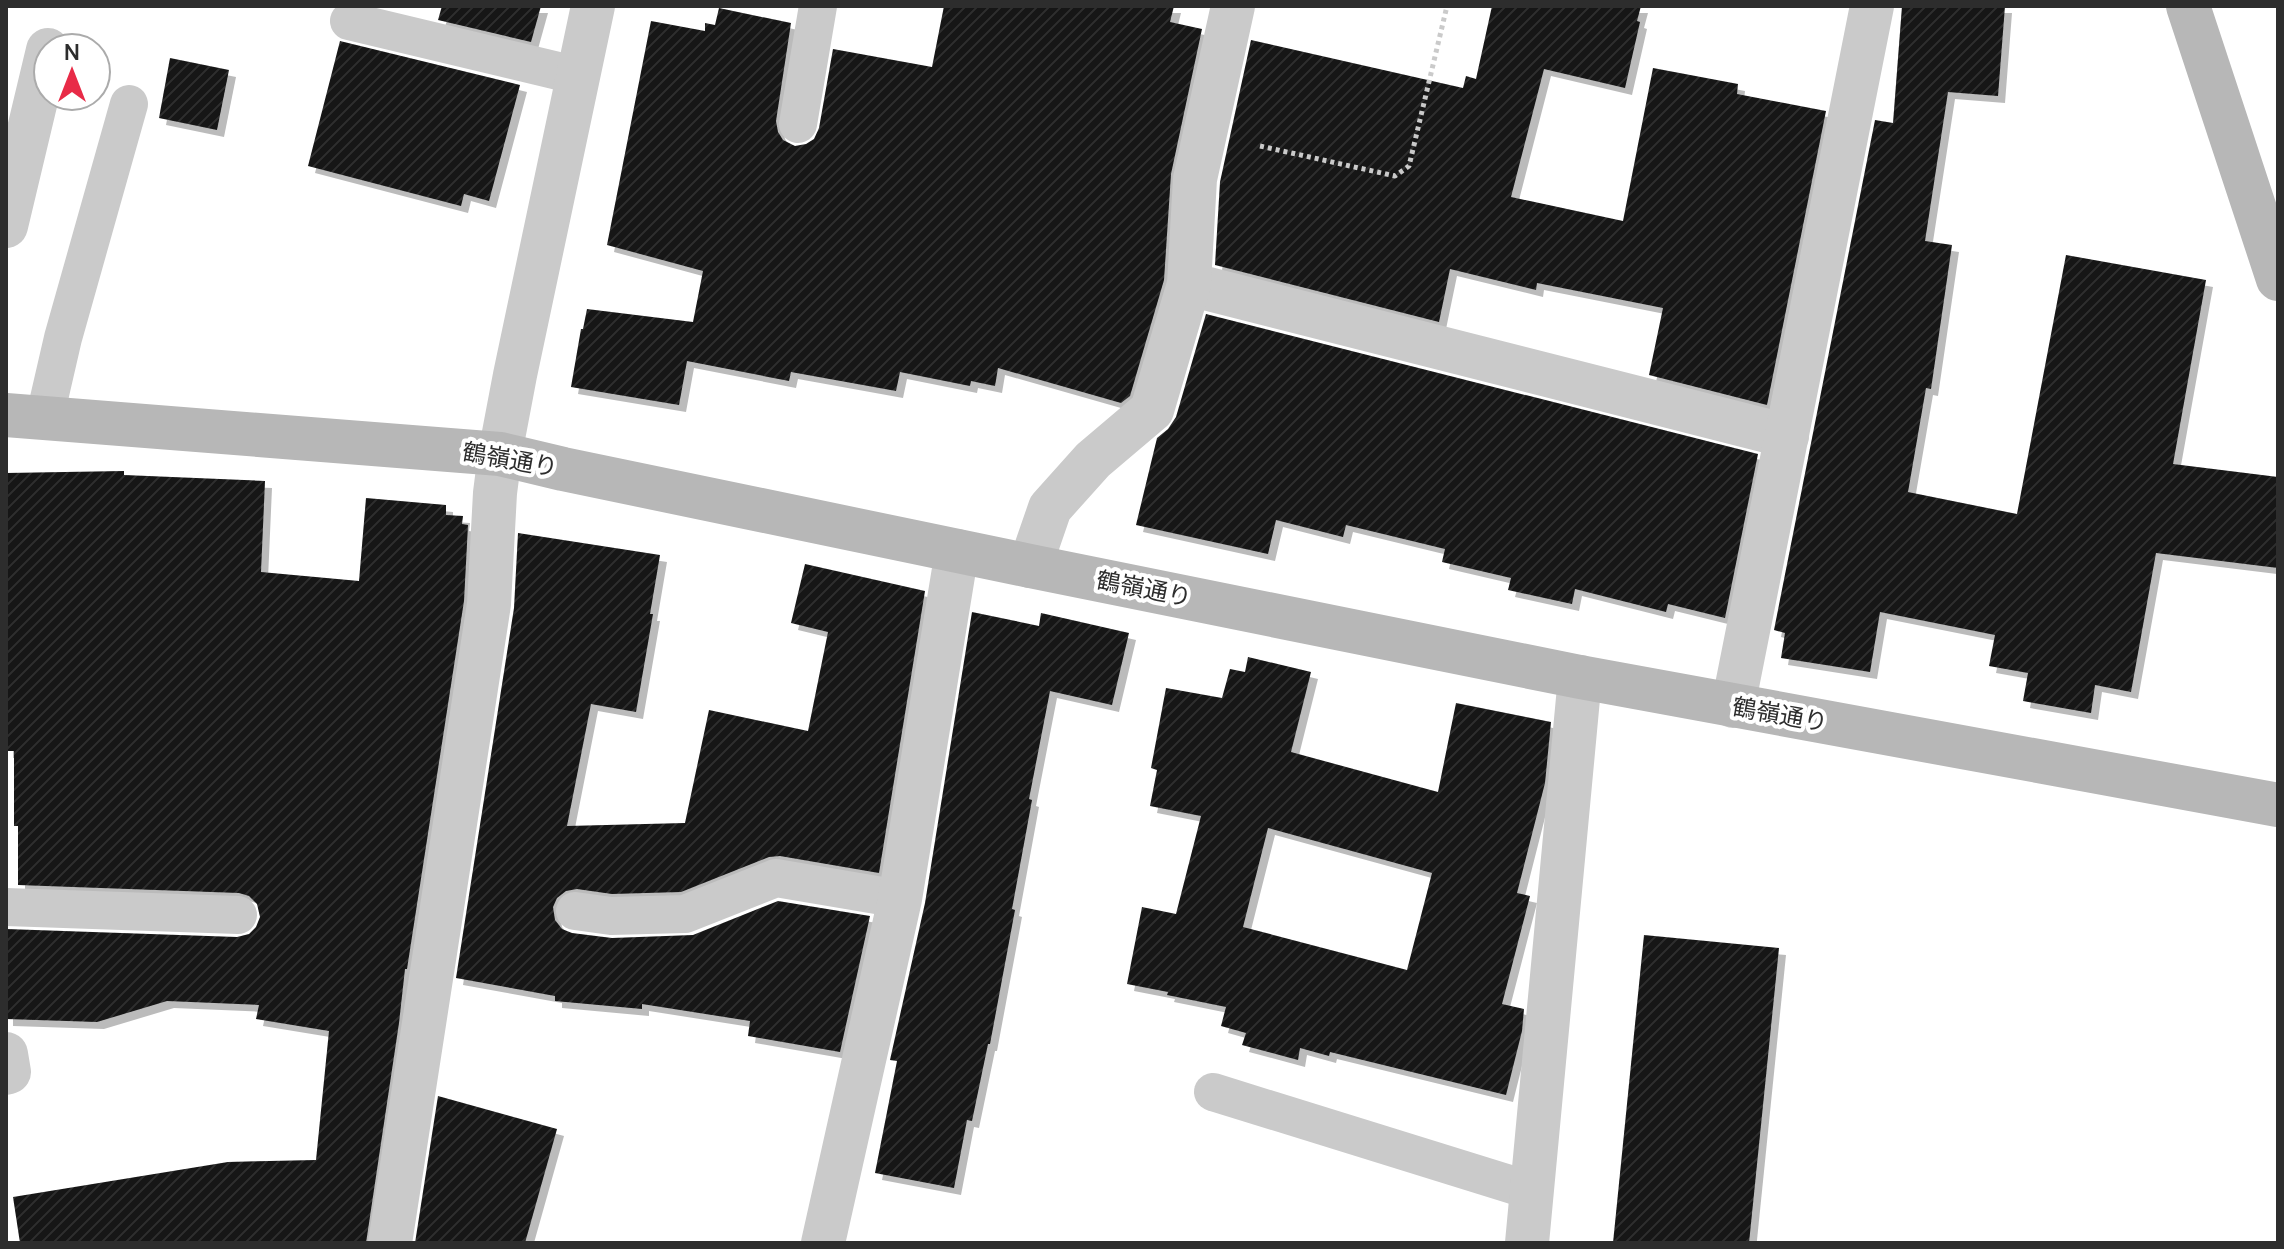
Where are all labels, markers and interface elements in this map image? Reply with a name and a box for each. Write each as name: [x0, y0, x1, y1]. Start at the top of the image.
north arrow: [32, 32, 112, 112]
text: N: [64, 37, 80, 67]
street label: 鶴嶺通り: [460, 434, 560, 483]
street label: 鶴嶺通り: [1094, 562, 1195, 613]
street label: 鶴嶺通り: [1730, 689, 1830, 738]

